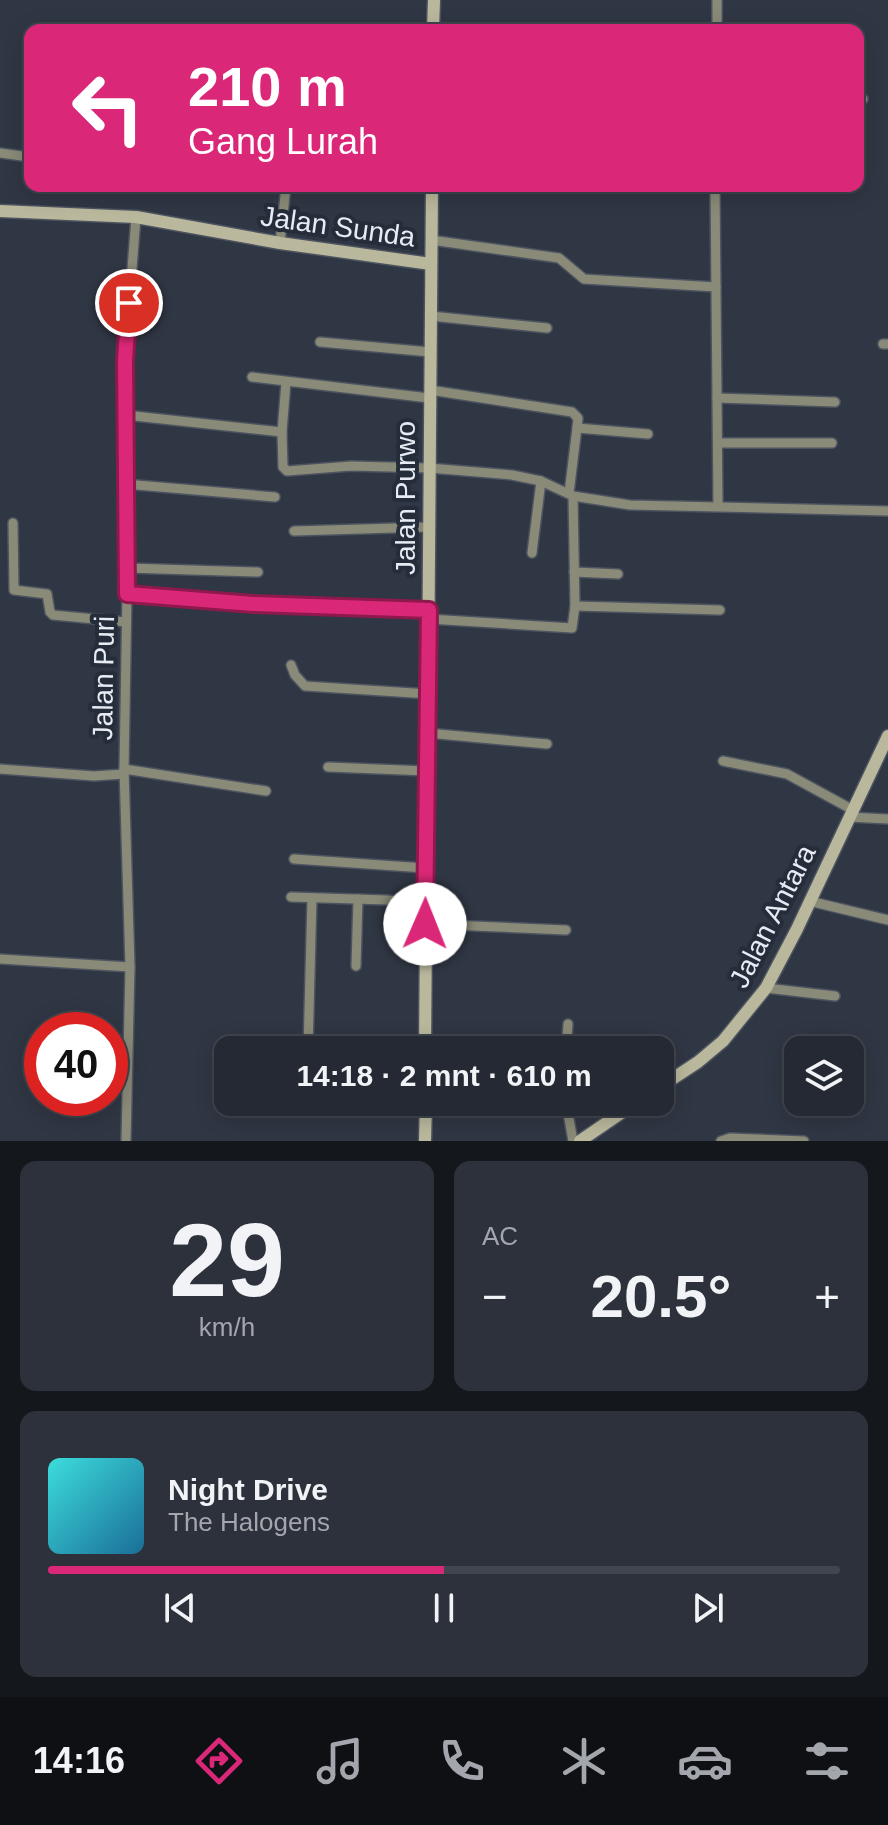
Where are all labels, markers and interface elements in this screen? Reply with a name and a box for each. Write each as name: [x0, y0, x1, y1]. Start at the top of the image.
text: 210 m: [188, 55, 347, 118]
icon: left: [56, 56, 160, 160]
text: Gang Lurah: [188, 121, 378, 162]
street label: Jalan Sunda: [259, 200, 418, 253]
pin: [95, 269, 163, 337]
icon: arrive: [107, 281, 151, 325]
street label: Jalan Purwo: [390, 421, 421, 575]
street label: Jalan Puri: [87, 615, 120, 741]
street label: Jalan Antara: [723, 839, 822, 993]
position arrow: [383, 882, 467, 966]
speed limit sign: 40: [24, 1012, 128, 1116]
map controls: [784, 1036, 864, 1116]
button: layers: [784, 1036, 864, 1116]
text: 14:18 · 2 mnt · 610 m: [296, 1059, 592, 1092]
text: 29: [169, 1202, 285, 1318]
text: AC: [482, 1221, 518, 1251]
text: 20.5°: [591, 1263, 731, 1330]
text: −: [482, 1272, 508, 1321]
text: +: [814, 1272, 840, 1321]
text: km/h: [199, 1312, 255, 1342]
text: Night Drive: [168, 1473, 328, 1506]
text: The Halogens: [168, 1507, 330, 1537]
icon: previous: [158, 1586, 202, 1630]
icon: pause: [422, 1586, 466, 1630]
icon: next: [686, 1586, 730, 1630]
icon: directions: [191, 1733, 247, 1789]
icon: music: [312, 1733, 368, 1789]
icon: phone: [434, 1733, 490, 1789]
icon: climate: [556, 1733, 612, 1789]
icon: car: [677, 1733, 733, 1789]
icon: filters: [799, 1733, 855, 1789]
text: 14:16: [33, 1740, 125, 1781]

